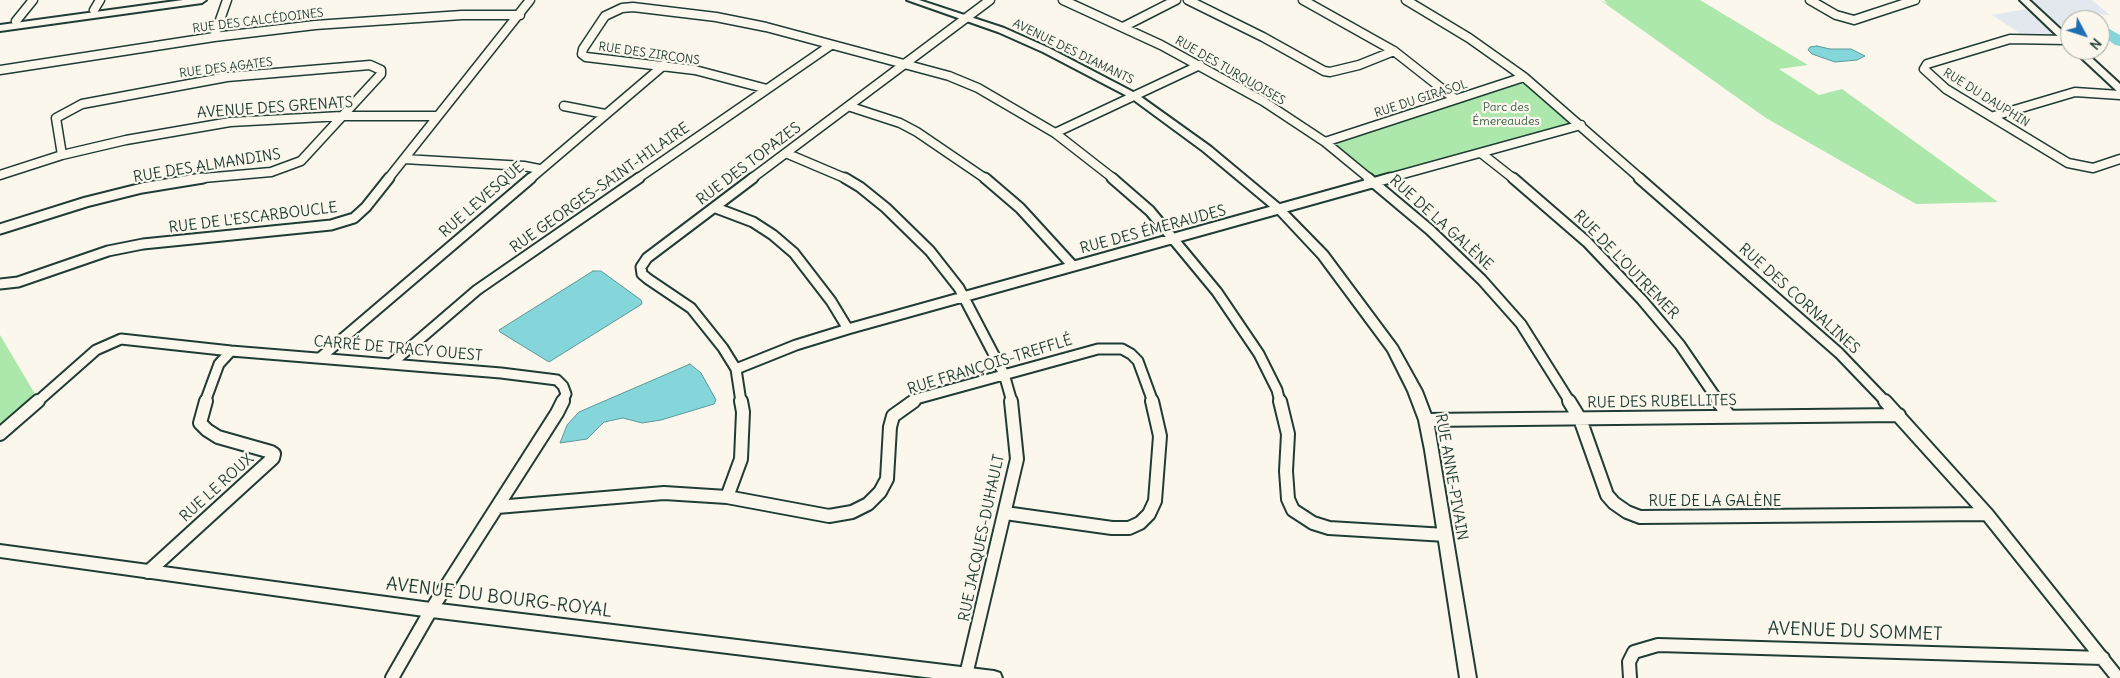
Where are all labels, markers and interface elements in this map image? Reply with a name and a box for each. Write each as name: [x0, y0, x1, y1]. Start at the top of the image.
street label: RUE DES CALCÉDOINES: [192, 6, 324, 36]
north arrow: [2060, 10, 2110, 60]
street label: AVENUE DES DIAMANTS: [1010, 16, 1136, 88]
street label: RUE DES TURQUOISES: [1172, 34, 1288, 108]
text: N: [2086, 35, 2106, 53]
street label: RUE DES ZIRCONS: [597, 40, 701, 68]
street label: RUE DES AGATES: [178, 55, 274, 81]
street label: RUE DU DAUPHIN: [1940, 66, 2032, 130]
street label: RUE DU GIRASOL: [1373, 77, 1469, 121]
street label: AVENUE DES GRENATS: [196, 94, 354, 122]
park label: Parc des Émereaudes: [1472, 101, 1540, 129]
street label: RUE GEORGES-SAINT-HILAIRE: [507, 119, 693, 257]
street label: RUE DES TOPAZES: [693, 119, 805, 209]
street label: RUE DES ALMANDINS: [132, 145, 282, 187]
street label: RUE LEVESQUE: [436, 158, 528, 242]
street label: RUE DE LA GALÈNE: [1385, 172, 1497, 274]
street label: RUE DE L'ESCARBOUCLE: [168, 199, 338, 237]
street label: RUE DES ÉMERAUDES: [1078, 202, 1228, 258]
street label: RUE DE L'OUTREMER: [1570, 207, 1682, 323]
street label: RUE DES CORNALINES: [1735, 240, 1863, 358]
street label: RUE FRANÇOIS-TREFFLÉ: [905, 331, 1075, 399]
street label: CARRÉ DE TRACY OUEST: [313, 333, 483, 365]
street label: RUE DES RUBELLITES: [1587, 392, 1737, 412]
street label: RUE ANNE-PIVAIN: [1431, 412, 1471, 542]
street label: RUE LE ROUX: [176, 450, 258, 526]
street label: RUE JACQUES-DUHAULT: [955, 453, 1009, 623]
street label: RUE DE LA GALÈNE: [1648, 493, 1782, 511]
street label: AVENUE DU BOURG-ROYAL: [385, 573, 613, 623]
street label: AVENUE DU SOMMET: [1767, 618, 1943, 646]

